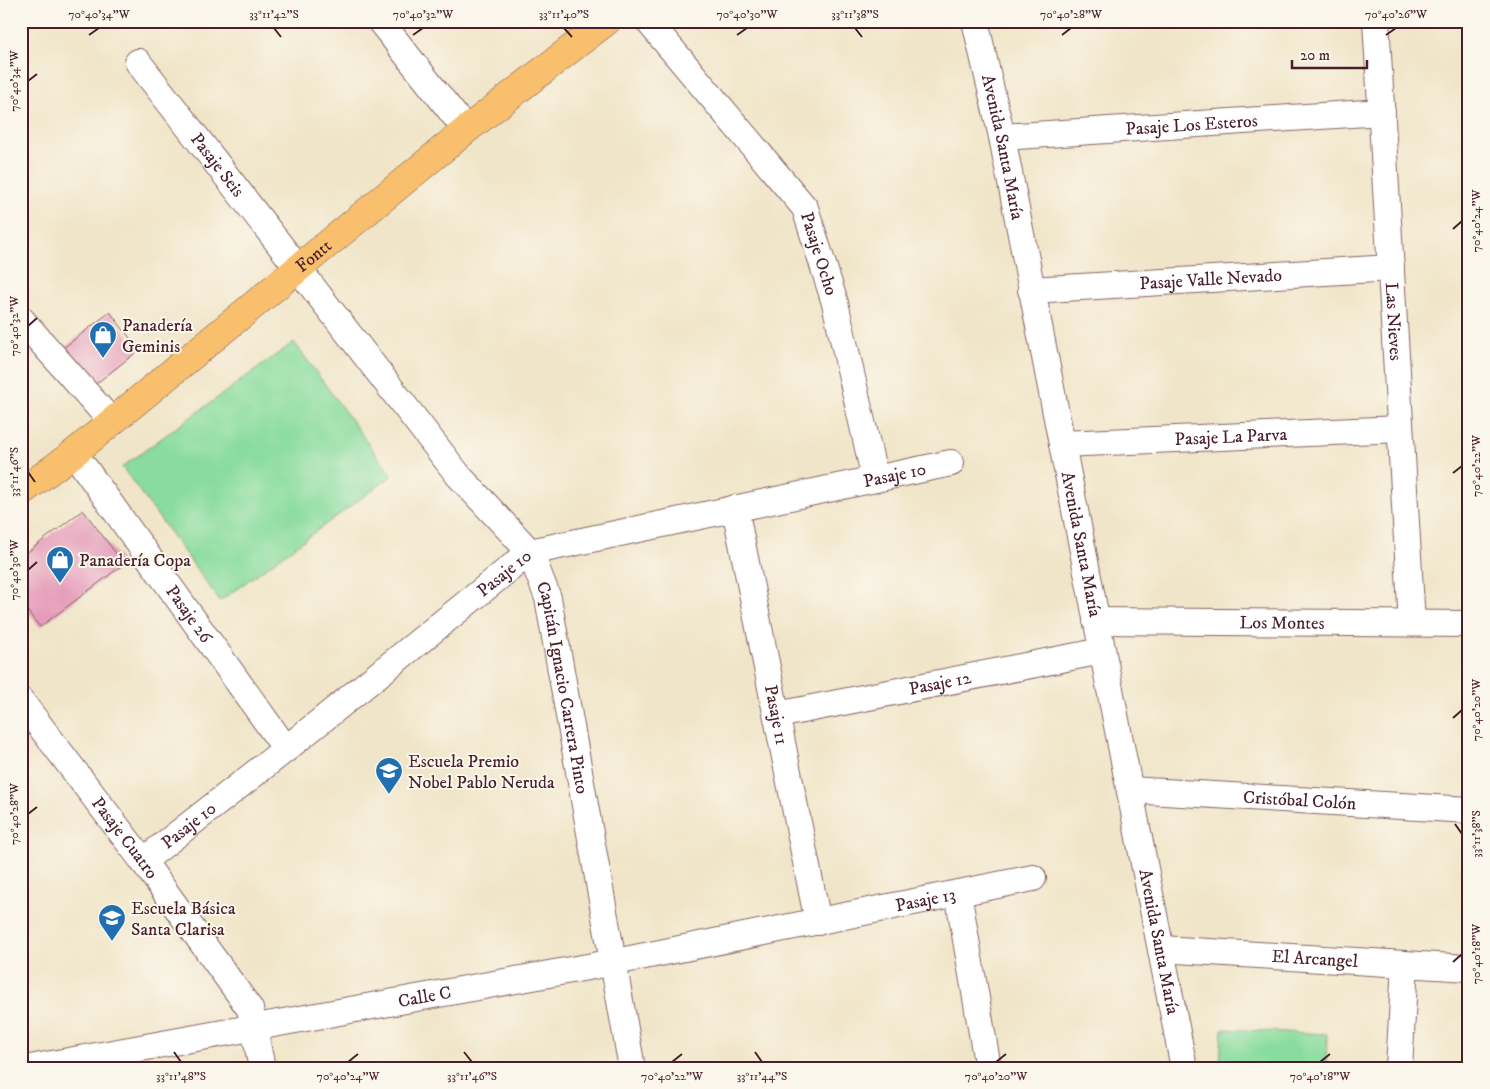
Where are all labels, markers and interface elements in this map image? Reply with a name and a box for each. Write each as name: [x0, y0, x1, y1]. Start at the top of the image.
text: 70°40'34"W: [68, 7, 131, 22]
text: 33°11'42"S: [249, 7, 299, 22]
text: 70°40'32"W: [393, 7, 454, 22]
text: 33°11'40"S: [539, 7, 589, 22]
text: 70°40'30"W: [717, 7, 778, 22]
text: 33°11'38"S: [831, 7, 879, 22]
text: 70°40'28"W: [1040, 7, 1103, 22]
text: 70°40'26"W: [1365, 7, 1428, 22]
scale bar: [1292, 38, 1368, 70]
text: 20 m: [1300, 46, 1330, 65]
text: 70°40'34"W: [7, 49, 22, 112]
street label: Avenida Santa María: [976, 72, 1028, 222]
street label: Pasaje Los Esteros: [1125, 110, 1259, 141]
street label: Pasaje Seis: [185, 129, 249, 202]
text: 70°40'24"W: [1469, 189, 1484, 252]
street label: Pasaje Ocho: [795, 210, 842, 299]
street label: Fontt: [292, 235, 337, 278]
street label: Pasaje Valle Nevado: [1139, 265, 1283, 295]
street label: Las Nieves: [1380, 282, 1406, 361]
text: 70°40'32"W: [7, 295, 22, 356]
place label: Panadería Geminis: [122, 315, 193, 358]
shop icon: Panadería Geminis: [88, 320, 118, 359]
street label: Pasaje La Parva: [1174, 424, 1288, 451]
text: 70°40'22"W: [1469, 434, 1484, 497]
text: 33°11'46"S: [7, 447, 22, 497]
street label: Pasaje 10: [861, 459, 928, 493]
street label: Avenida Santa María: [1056, 470, 1106, 619]
text: 70°40'30"W: [7, 539, 22, 600]
shop icon: Panadería Copa: [45, 545, 75, 584]
street label: Pasaje 10: [473, 545, 536, 602]
place label: Panadería Copa: [79, 550, 191, 572]
street label: Capitán Ignacio Carrera Pinto: [531, 578, 593, 796]
street label: Pasaje 26: [160, 581, 217, 648]
street label: Los Montes: [1239, 612, 1325, 635]
street label: Pasaje 12: [907, 667, 973, 701]
text: 70°40'20"W: [1469, 678, 1484, 741]
street label: Pasaje 11: [759, 683, 792, 747]
place label: Escuela Premio Nobel Pablo Neruda: [408, 751, 555, 794]
school or university icon: Escuela Premio Nobel Pablo Neruda: [374, 756, 404, 795]
text: 70°40'28"W: [7, 782, 22, 845]
street label: Cristóbal Colón: [1242, 787, 1357, 815]
street label: Pasaje Cuatro: [86, 793, 163, 884]
street label: Pasaje 10: [157, 798, 221, 854]
text: 33°11'38"S: [1469, 810, 1484, 858]
street label: Avenida Santa María: [1133, 867, 1183, 1017]
street label: Pasaje 13: [894, 884, 957, 917]
place label: Escuela Básica Santa Clarisa: [131, 898, 236, 941]
school or university icon: Escuela Básica Santa Clarisa: [97, 903, 127, 942]
text: 70°40'18"W: [1469, 923, 1484, 984]
street label: El Arcangel: [1271, 946, 1359, 973]
street label: Calle C: [396, 982, 453, 1013]
text: 33°11'48"S: [156, 1069, 206, 1084]
text: 70°40'24"W: [317, 1069, 380, 1084]
text: 33°11'46"S: [447, 1069, 497, 1084]
text: 70°40'22"W: [641, 1069, 704, 1084]
text: 33°11'44"S: [737, 1069, 787, 1084]
text: 70°40'20"W: [965, 1069, 1028, 1084]
text: 70°40'18"W: [1290, 1069, 1351, 1084]

